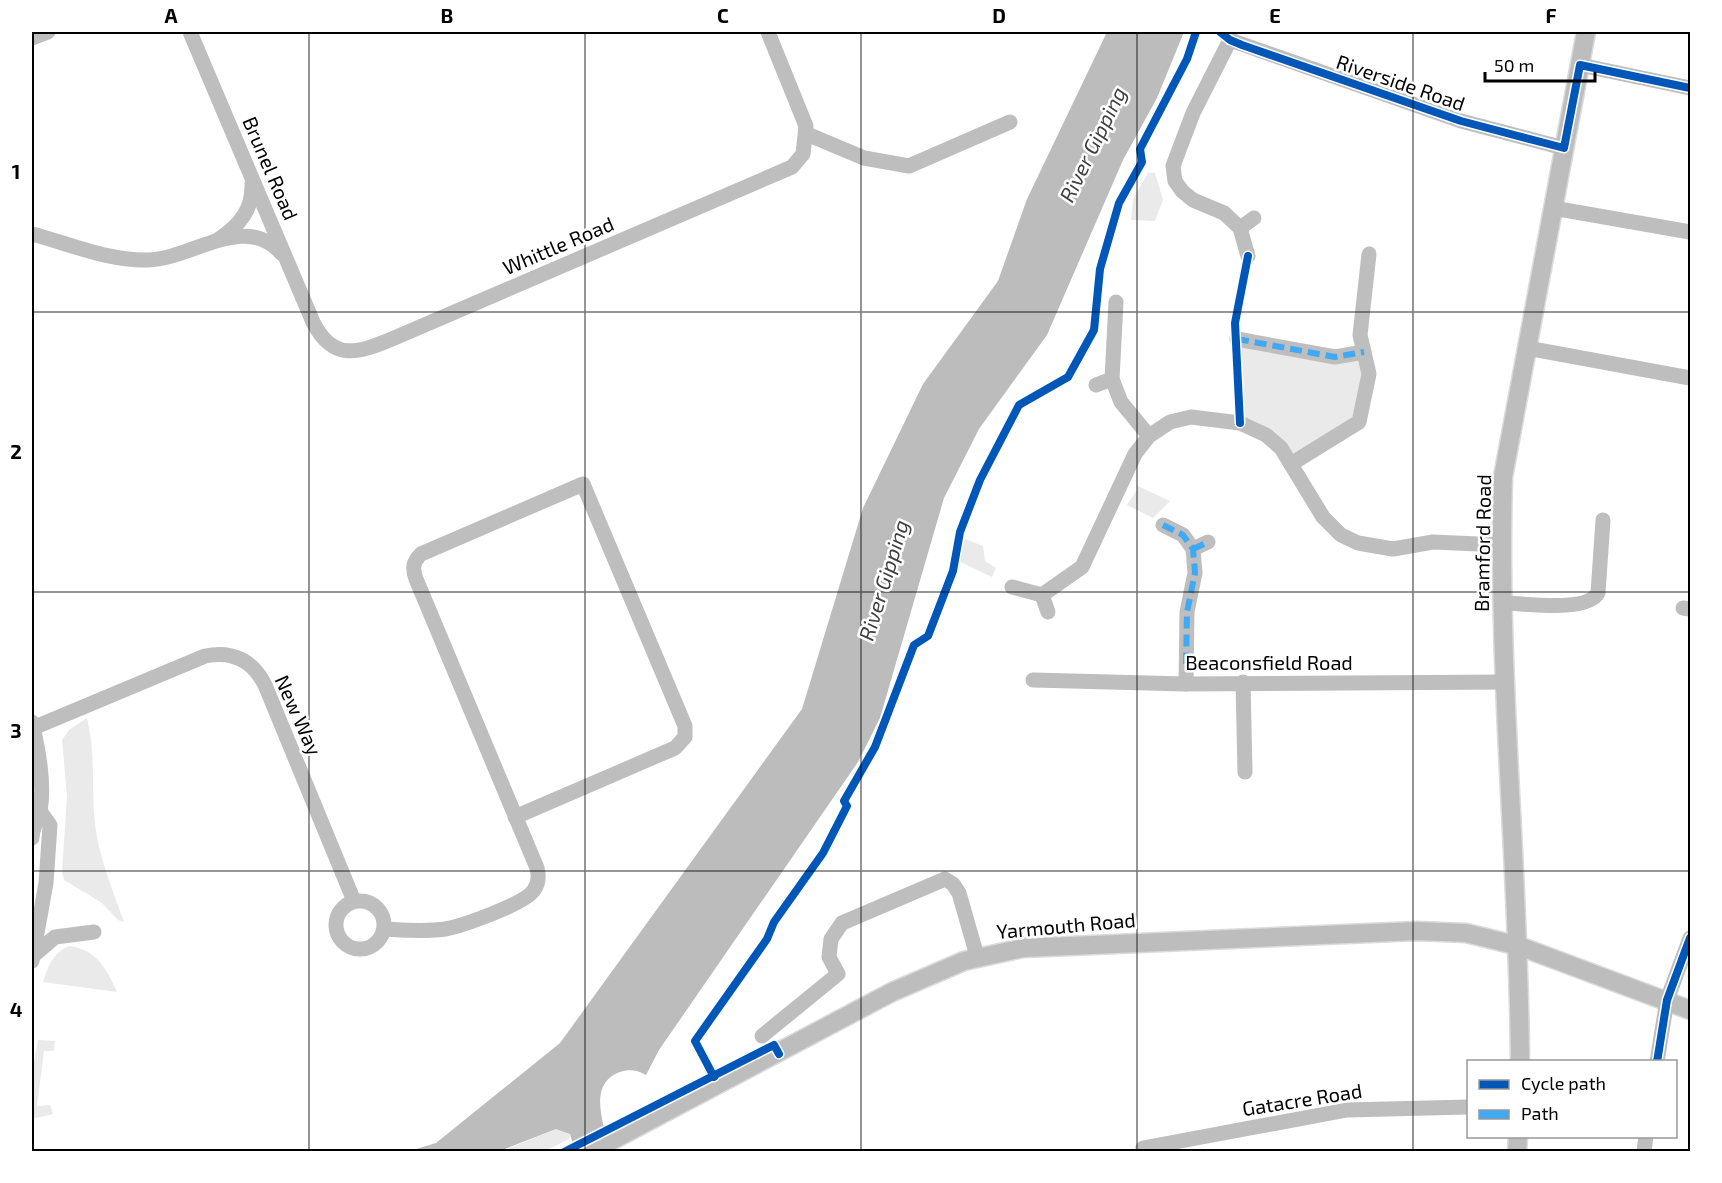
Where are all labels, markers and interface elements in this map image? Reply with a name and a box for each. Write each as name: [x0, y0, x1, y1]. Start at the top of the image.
text: A: [164, 3, 178, 27]
text: B: [441, 3, 453, 27]
text: C: [717, 3, 729, 27]
text: D: [992, 3, 1006, 27]
text: E: [1269, 3, 1281, 27]
text: F: [1545, 3, 1557, 27]
scale bar: [1485, 45, 1594, 83]
street label: Riverside Road: [1334, 49, 1468, 115]
text: 50 m: [1494, 54, 1534, 76]
water label: River Gipping: [1053, 82, 1131, 206]
street label: Brunel Road: [238, 113, 304, 223]
text: 1: [12, 159, 20, 183]
street label: Whittle Road: [499, 211, 617, 279]
text: 2: [10, 439, 22, 463]
street label: Bramford Road: [1469, 474, 1495, 612]
water label: River Gipping: [853, 517, 913, 643]
street label: Beaconsfield Road: [1185, 650, 1353, 674]
street label: New Way: [271, 671, 327, 759]
text: 3: [10, 718, 22, 742]
street label: Yarmouth Road: [996, 907, 1136, 943]
text: 4: [10, 997, 23, 1021]
legend: [1467, 1060, 1677, 1138]
text: Cycle path: [1521, 1072, 1606, 1094]
street label: Gatacre Road: [1240, 1078, 1364, 1120]
text: Path: [1521, 1102, 1559, 1124]

